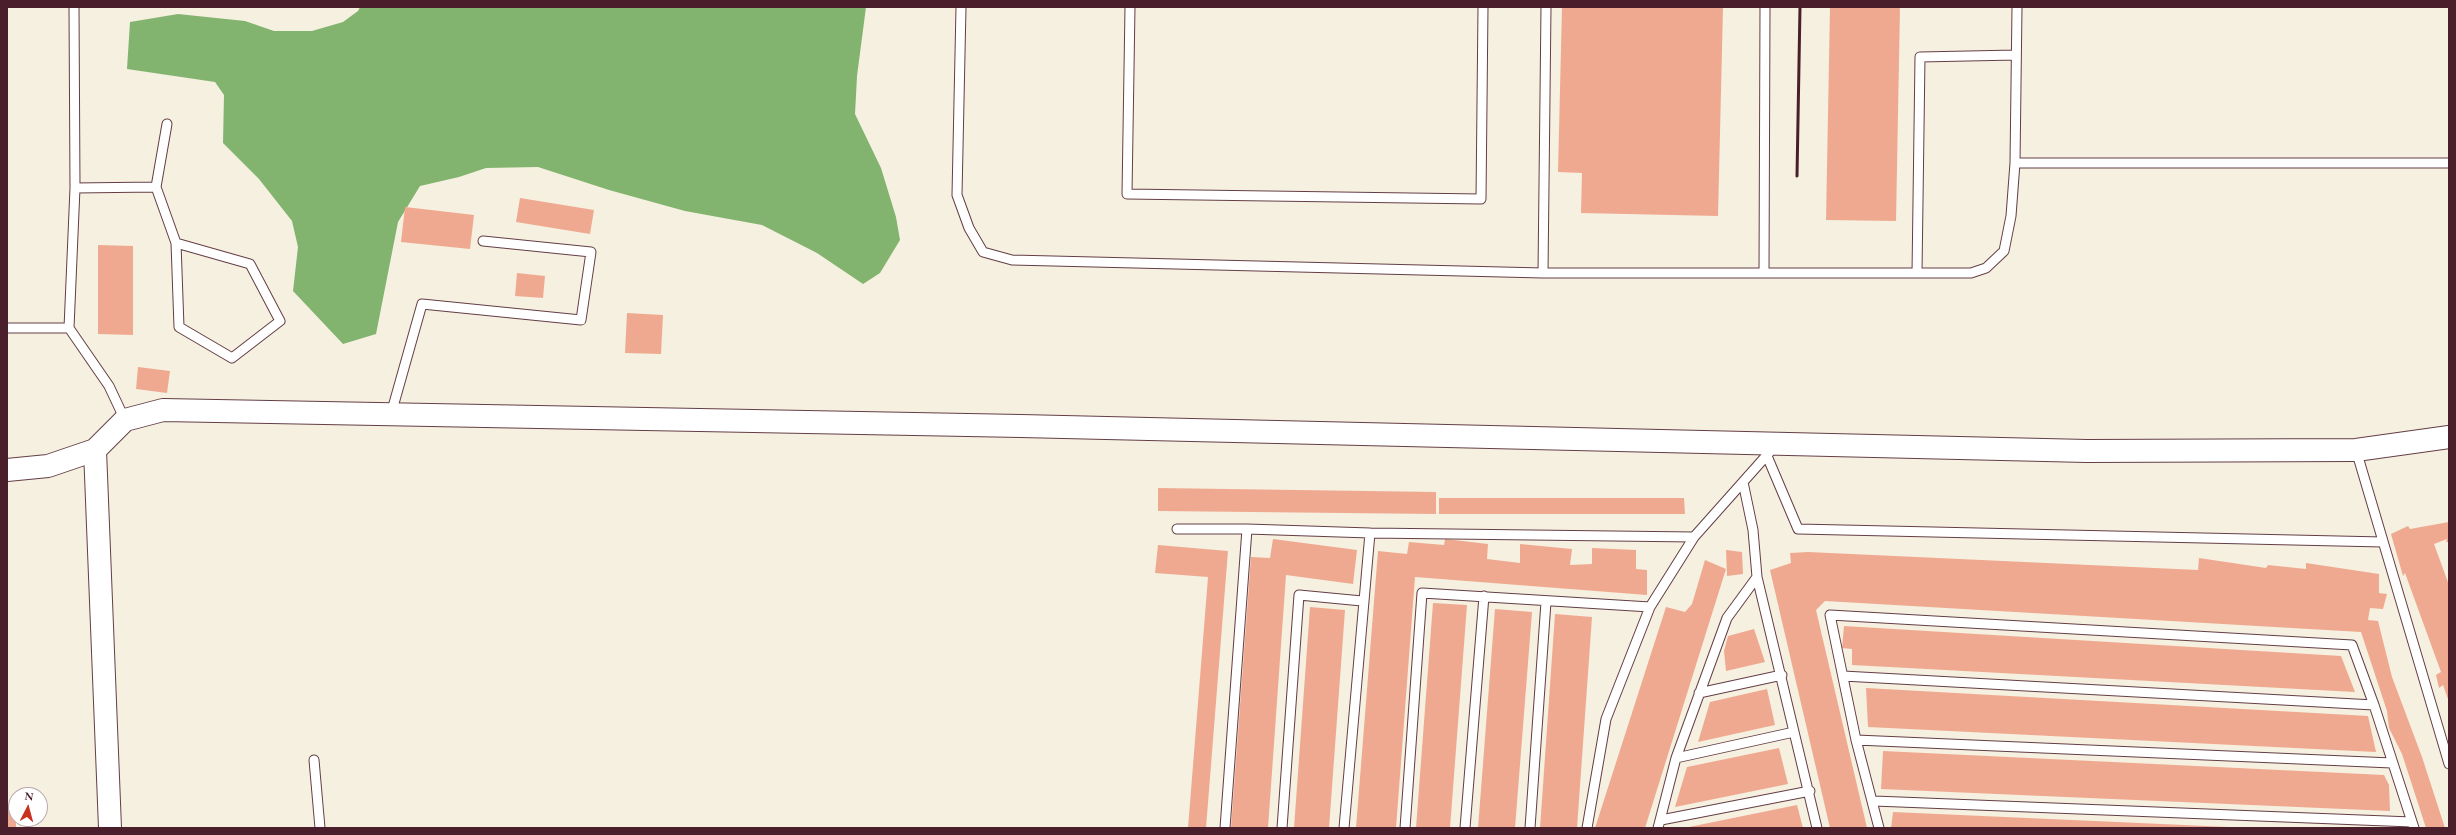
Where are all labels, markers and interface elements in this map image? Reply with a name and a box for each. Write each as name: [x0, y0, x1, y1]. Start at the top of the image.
north arrow: [8, 787, 48, 827]
text: N: [24, 789, 34, 803]

